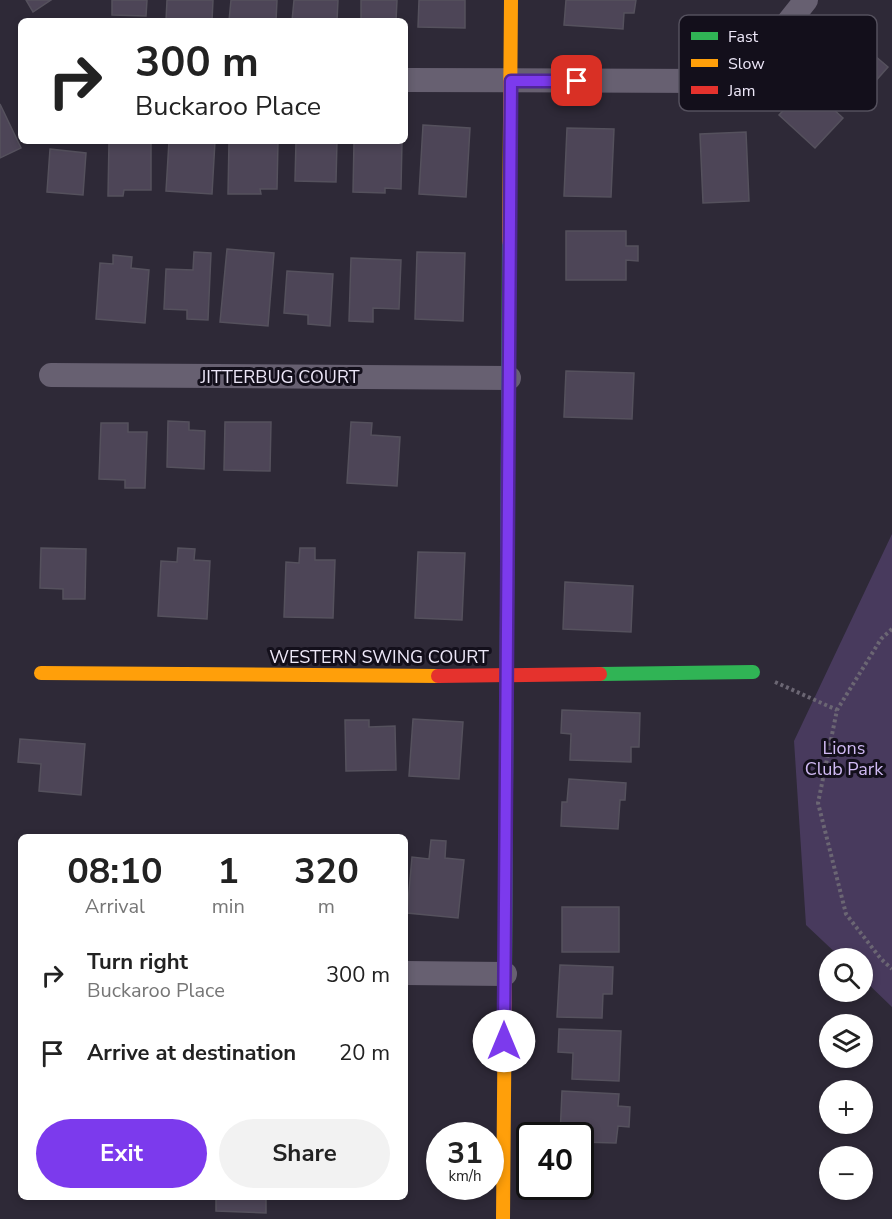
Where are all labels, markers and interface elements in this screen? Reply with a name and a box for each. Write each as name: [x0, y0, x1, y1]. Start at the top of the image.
legend: [679, 15, 877, 111]
text: Fast: [728, 26, 759, 48]
text: 300 m: [135, 34, 259, 91]
icon: right: [36, 42, 114, 120]
text: Slow: [728, 53, 765, 75]
pin: [551, 55, 602, 106]
icon: arrive: [560, 64, 593, 97]
text: Jam: [727, 80, 755, 102]
text: Buckaroo Place: [135, 88, 321, 125]
street label: JITTERBUG COURT: [200, 365, 360, 389]
street label: WESTERN SWING COURT: [269, 645, 489, 669]
park label: Lions Club Park: [805, 736, 884, 781]
text: 08:10: [67, 847, 163, 896]
text: 1: [217, 847, 239, 896]
text: 320: [294, 847, 359, 896]
text: Arrival: [85, 893, 145, 920]
text: min: [212, 893, 245, 920]
text: m: [318, 893, 335, 920]
text: Turn right: [87, 947, 188, 977]
map controls: [819, 948, 873, 1200]
button: search: [819, 948, 873, 1002]
icon: right: [36, 959, 69, 992]
text: 300 m: [326, 960, 390, 990]
text: Buckaroo Place: [87, 977, 225, 1004]
position arrow: [472, 1009, 536, 1073]
button: layers: [819, 1014, 873, 1068]
icon: arrive: [36, 1037, 69, 1070]
text: Arrive at destination: [87, 1038, 296, 1068]
text: 20 m: [339, 1038, 390, 1068]
button: +: [819, 1080, 873, 1134]
button: Exit: [36, 1119, 207, 1188]
button: Share: [219, 1119, 390, 1188]
speed limit sign: 40: [516, 1122, 594, 1200]
text: 31: [447, 1133, 483, 1174]
button: −: [819, 1146, 873, 1200]
text: km/h: [448, 1166, 482, 1186]

